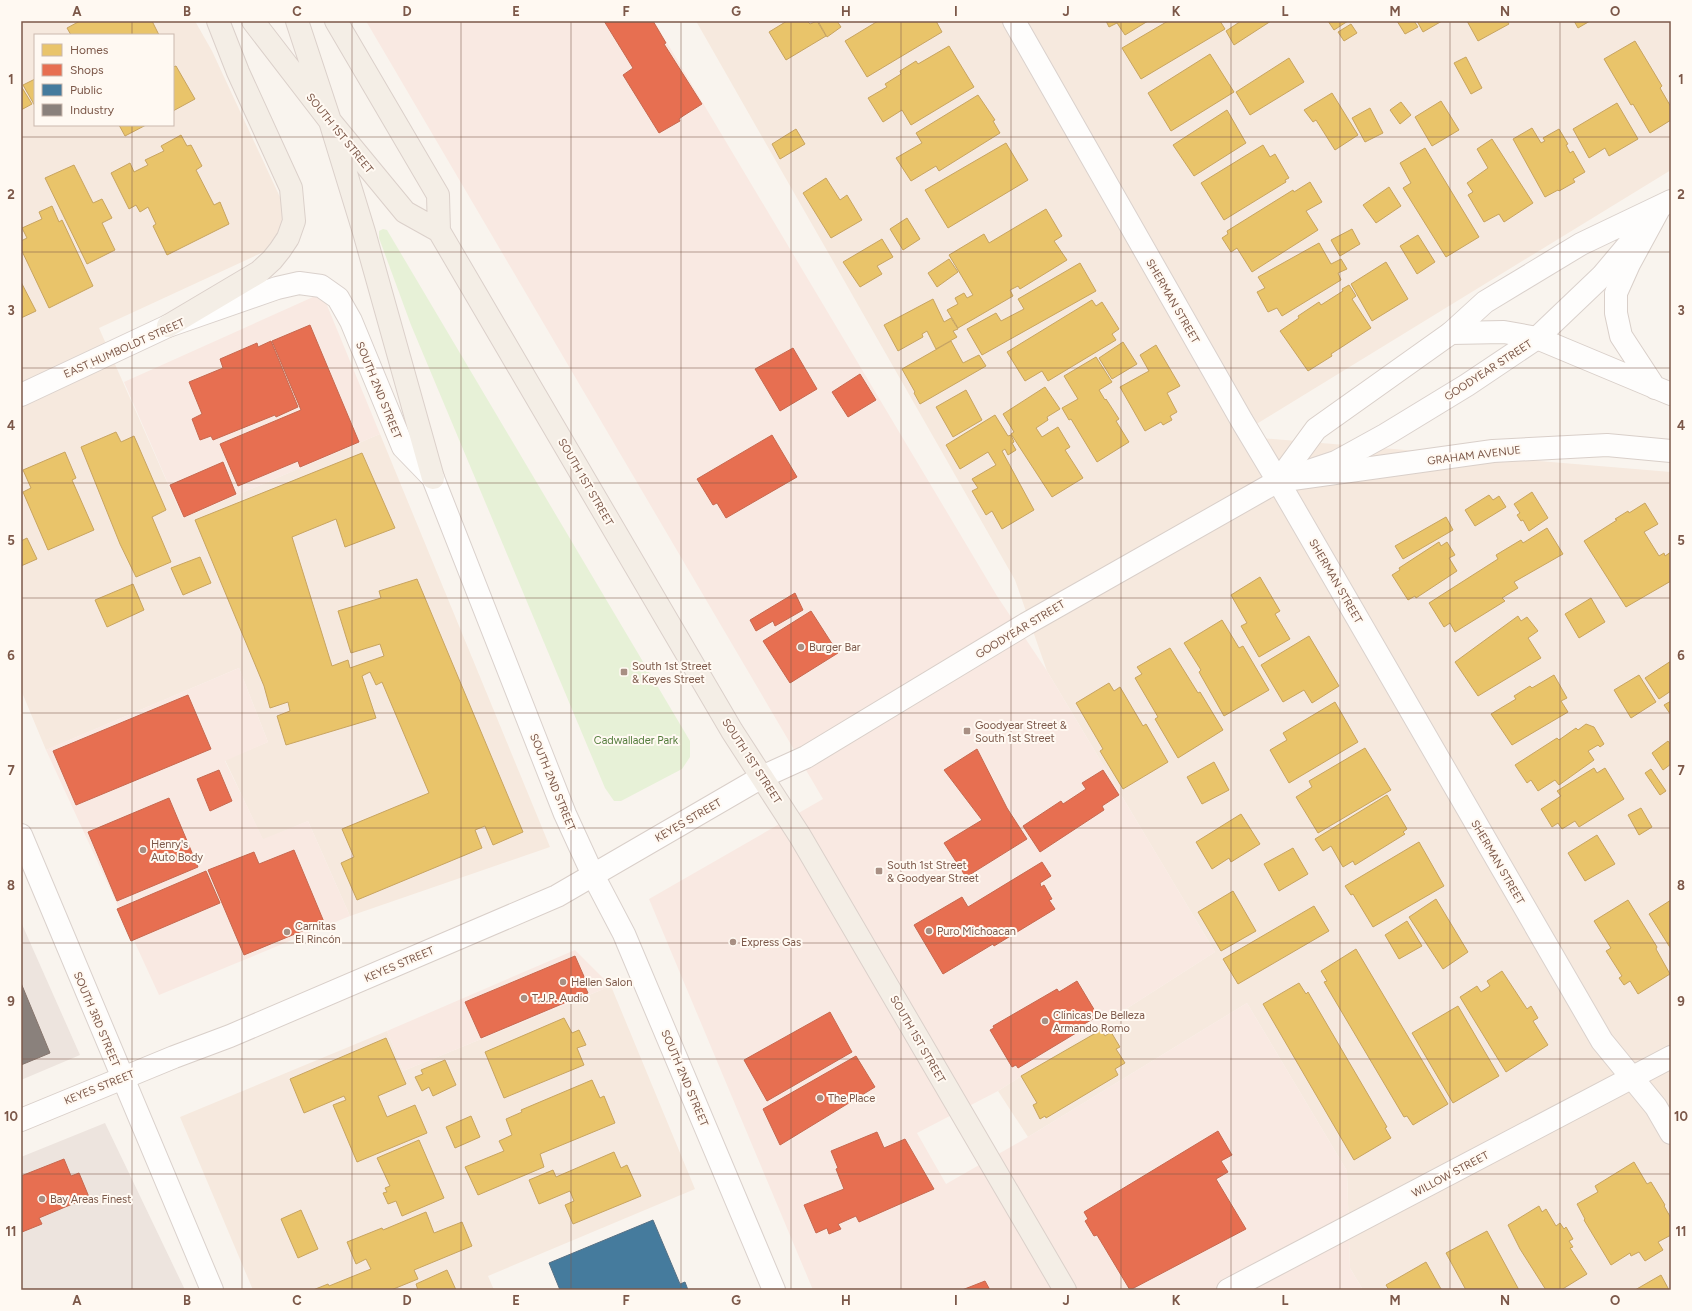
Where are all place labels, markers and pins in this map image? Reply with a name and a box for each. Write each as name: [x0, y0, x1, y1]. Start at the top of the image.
place label: Burger Bar: [809, 641, 861, 654]
marker: Burger Bar: [796, 642, 806, 652]
place label: South 1st Street & Keyes Street: [632, 660, 712, 686]
marker: South 1st Street & Keyes Street: [619, 667, 629, 677]
place label: Goodyear Street & South 1st Street: [975, 719, 1067, 745]
marker: Goodyear Street & South 1st Street: [962, 726, 972, 736]
place label: Henry's Auto Body: [151, 838, 203, 864]
marker: Henry's Auto Body: [138, 845, 148, 855]
place label: South 1st Street & Goodyear Street: [887, 859, 979, 885]
marker: South 1st Street & Goodyear Street: [874, 866, 884, 876]
place label: Carnitas El Rincón: [295, 920, 341, 946]
place label: Puro Michoacan: [937, 925, 1016, 938]
marker: Puro Michoacan: [924, 926, 934, 936]
marker: Carnitas El Rincón: [282, 927, 292, 937]
place label: Express Gas: [741, 936, 801, 949]
marker: Express Gas: [728, 937, 738, 947]
place label: Hellen Salon: [571, 976, 632, 989]
marker: Hellen Salon: [558, 977, 568, 987]
place label: T.J.P. Audio: [532, 992, 589, 1005]
marker: T.J.P. Audio: [519, 993, 529, 1003]
place label: Clinicas De Belleza Armando Romo: [1053, 1009, 1145, 1035]
marker: Clinicas De Belleza Armando Romo: [1040, 1016, 1050, 1026]
place label: The Place: [828, 1092, 875, 1105]
marker: The Place: [815, 1093, 825, 1103]
place label: Bay Areas Finest: [50, 1193, 131, 1206]
marker: Bay Areas Finest: [37, 1194, 47, 1204]

